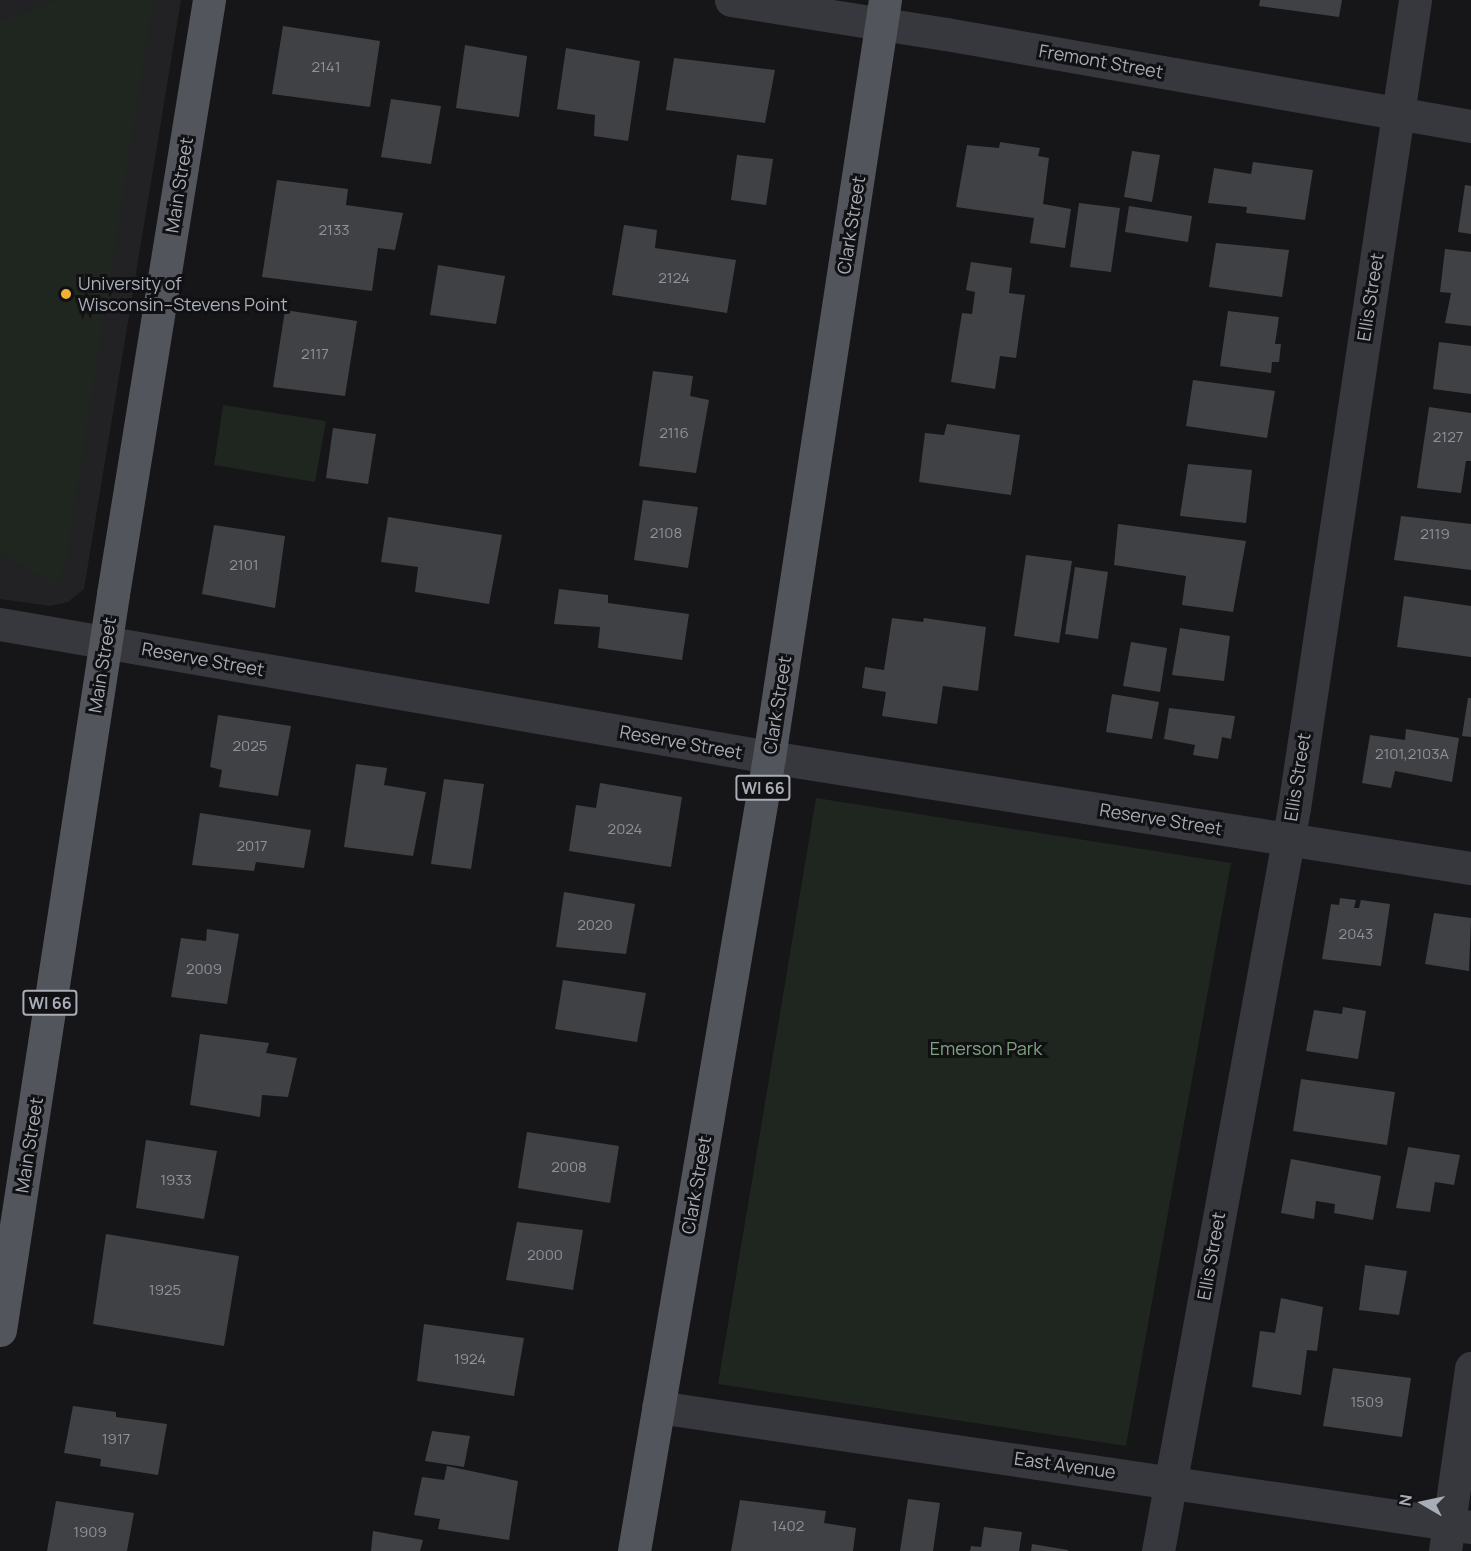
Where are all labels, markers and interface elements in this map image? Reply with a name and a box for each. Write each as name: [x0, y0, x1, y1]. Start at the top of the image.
street label: Fremont Street: [1037, 39, 1165, 83]
house number: 2141: [311, 58, 341, 76]
street label: Main Street: [161, 136, 197, 234]
street label: Clark Street: [833, 174, 869, 276]
house number: 2133: [319, 221, 349, 239]
street label: Ellis Street: [1352, 251, 1388, 343]
house number: 2124: [658, 269, 690, 287]
place label: University of Wisconsin–Stevens Point: [78, 273, 288, 316]
marker: University of Wisconsin–Stevens Point: [59, 287, 73, 301]
house number: 2117: [301, 345, 329, 363]
house number: 2116: [659, 424, 689, 442]
house number: 2127: [1433, 428, 1463, 446]
house number: 2108: [650, 524, 682, 542]
house number: 2119: [1420, 525, 1450, 543]
house number: 2101: [229, 556, 259, 574]
street label: Main Street: [84, 616, 120, 714]
street label: Reserve Street: [140, 638, 266, 680]
street label: Clark Street: [759, 654, 795, 756]
street label: Reserve Street: [618, 721, 744, 763]
street label: Ellis Street: [1279, 731, 1315, 823]
house number: 2025: [233, 737, 267, 755]
house number: 2101,2103A: [1375, 745, 1449, 763]
road number: WI 66: [734, 775, 792, 801]
street label: Reserve Street: [1098, 799, 1224, 839]
house number: 2024: [608, 820, 642, 838]
house number: 2017: [236, 837, 268, 855]
house number: 2020: [577, 916, 613, 934]
house number: 2043: [1339, 925, 1373, 943]
house number: 2009: [186, 960, 222, 978]
road number: WI 66: [22, 990, 78, 1016]
park label: Emerson Park: [930, 1037, 1042, 1059]
street label: Main Street: [11, 1096, 47, 1194]
street label: Clark Street: [677, 1134, 715, 1236]
house number: 2008: [551, 1158, 587, 1176]
house number: 1933: [160, 1171, 192, 1189]
street label: Ellis Street: [1193, 1210, 1229, 1302]
house number: 2000: [527, 1246, 563, 1264]
house number: 1925: [149, 1281, 181, 1299]
house number: 1924: [454, 1350, 486, 1368]
house number: 1509: [1351, 1393, 1383, 1411]
house number: 1917: [102, 1430, 130, 1448]
street label: East Avenue: [1013, 1447, 1117, 1483]
north arrow: [1393, 1473, 1453, 1533]
text: N: [1393, 1493, 1417, 1508]
house number: 1402: [772, 1517, 804, 1535]
house number: 1909: [73, 1523, 107, 1541]

